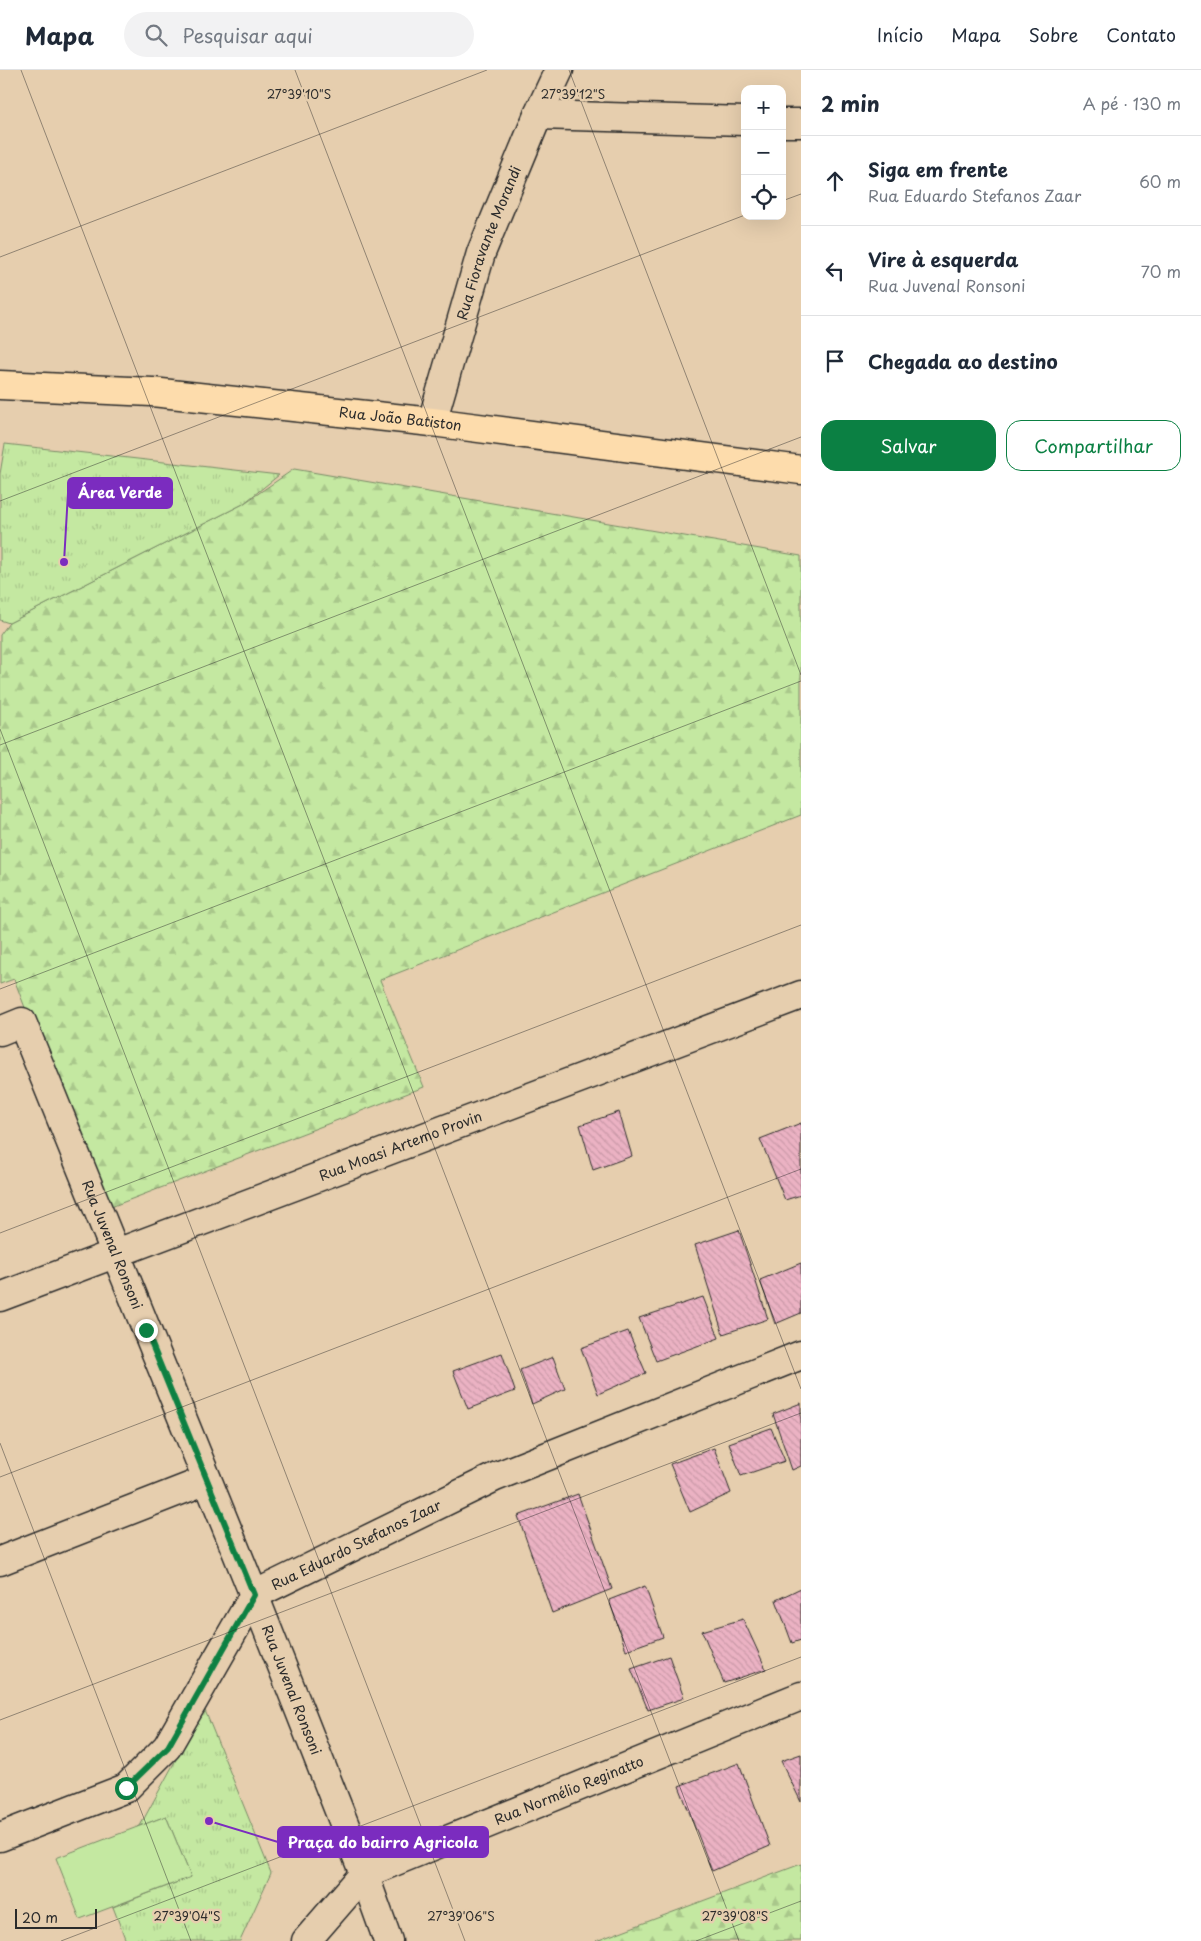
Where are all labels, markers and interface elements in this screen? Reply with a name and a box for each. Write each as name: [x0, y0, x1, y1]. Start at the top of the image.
search box: [124, 12, 474, 57]
text: Mapa: [25, 17, 94, 53]
icon: search: [142, 21, 170, 49]
text: Pesquisar aqui: [182, 21, 313, 49]
text: Início: [877, 21, 923, 48]
text: Mapa: [951, 21, 1001, 48]
text: Sobre: [1029, 21, 1078, 48]
text: Contato: [1106, 21, 1176, 48]
text: 27°39'10"S: [267, 85, 331, 103]
text: 27°39'12"S: [541, 85, 605, 103]
map controls: [741, 85, 786, 220]
button: +: [741, 85, 786, 130]
text: 2 min: [821, 87, 880, 119]
text: A pé · 130 m: [1083, 91, 1181, 115]
button: −: [741, 130, 786, 175]
text: Siga em frente: [868, 155, 1008, 183]
street label: Rua Fioravante Morandi: [451, 162, 526, 322]
icon: ahead: [821, 167, 849, 195]
text: 60 m: [1139, 169, 1181, 193]
button: locate: [741, 175, 786, 220]
text: Rua Eduardo Stefanos Zaar: [868, 183, 1081, 207]
text: Vire à esquerda: [868, 245, 1019, 273]
icon: left: [821, 257, 849, 285]
text: 70 m: [1141, 259, 1181, 283]
text: Rua Juvenal Ronsoni: [868, 273, 1025, 297]
icon: arrive: [821, 347, 849, 375]
text: Chegada ao destino: [868, 347, 1058, 375]
street label: Rua João Batiston: [338, 401, 463, 436]
button: Salvar: [821, 420, 996, 471]
button: Compartilhar: [1006, 420, 1181, 471]
callout: Área Verde: [68, 478, 172, 508]
text: Área Verde: [78, 480, 162, 503]
street label: Rua Moasi Artemo Provin: [316, 1105, 485, 1186]
street label: Rua Juvenal Ronsoni: [77, 1177, 148, 1312]
route end: [135, 1319, 158, 1342]
street label: Rua Eduardo Stefanos Zaar: [267, 1494, 445, 1595]
street label: Rua Juvenal Ronsoni: [257, 1622, 327, 1758]
street label: Rua Normélio Reginatto: [491, 1750, 647, 1830]
route start: [115, 1777, 138, 1800]
callout: Praça do bairro Agricola: [278, 1827, 488, 1857]
text: Praça do bairro Agricola: [288, 1830, 478, 1853]
scale bar: [15, 1906, 98, 1929]
text: 20 m: [22, 1907, 58, 1928]
text: 27°39'04"S: [154, 1907, 220, 1925]
text: 27°39'06"S: [427, 1907, 495, 1925]
text: 27°39'08"S: [702, 1907, 768, 1925]

